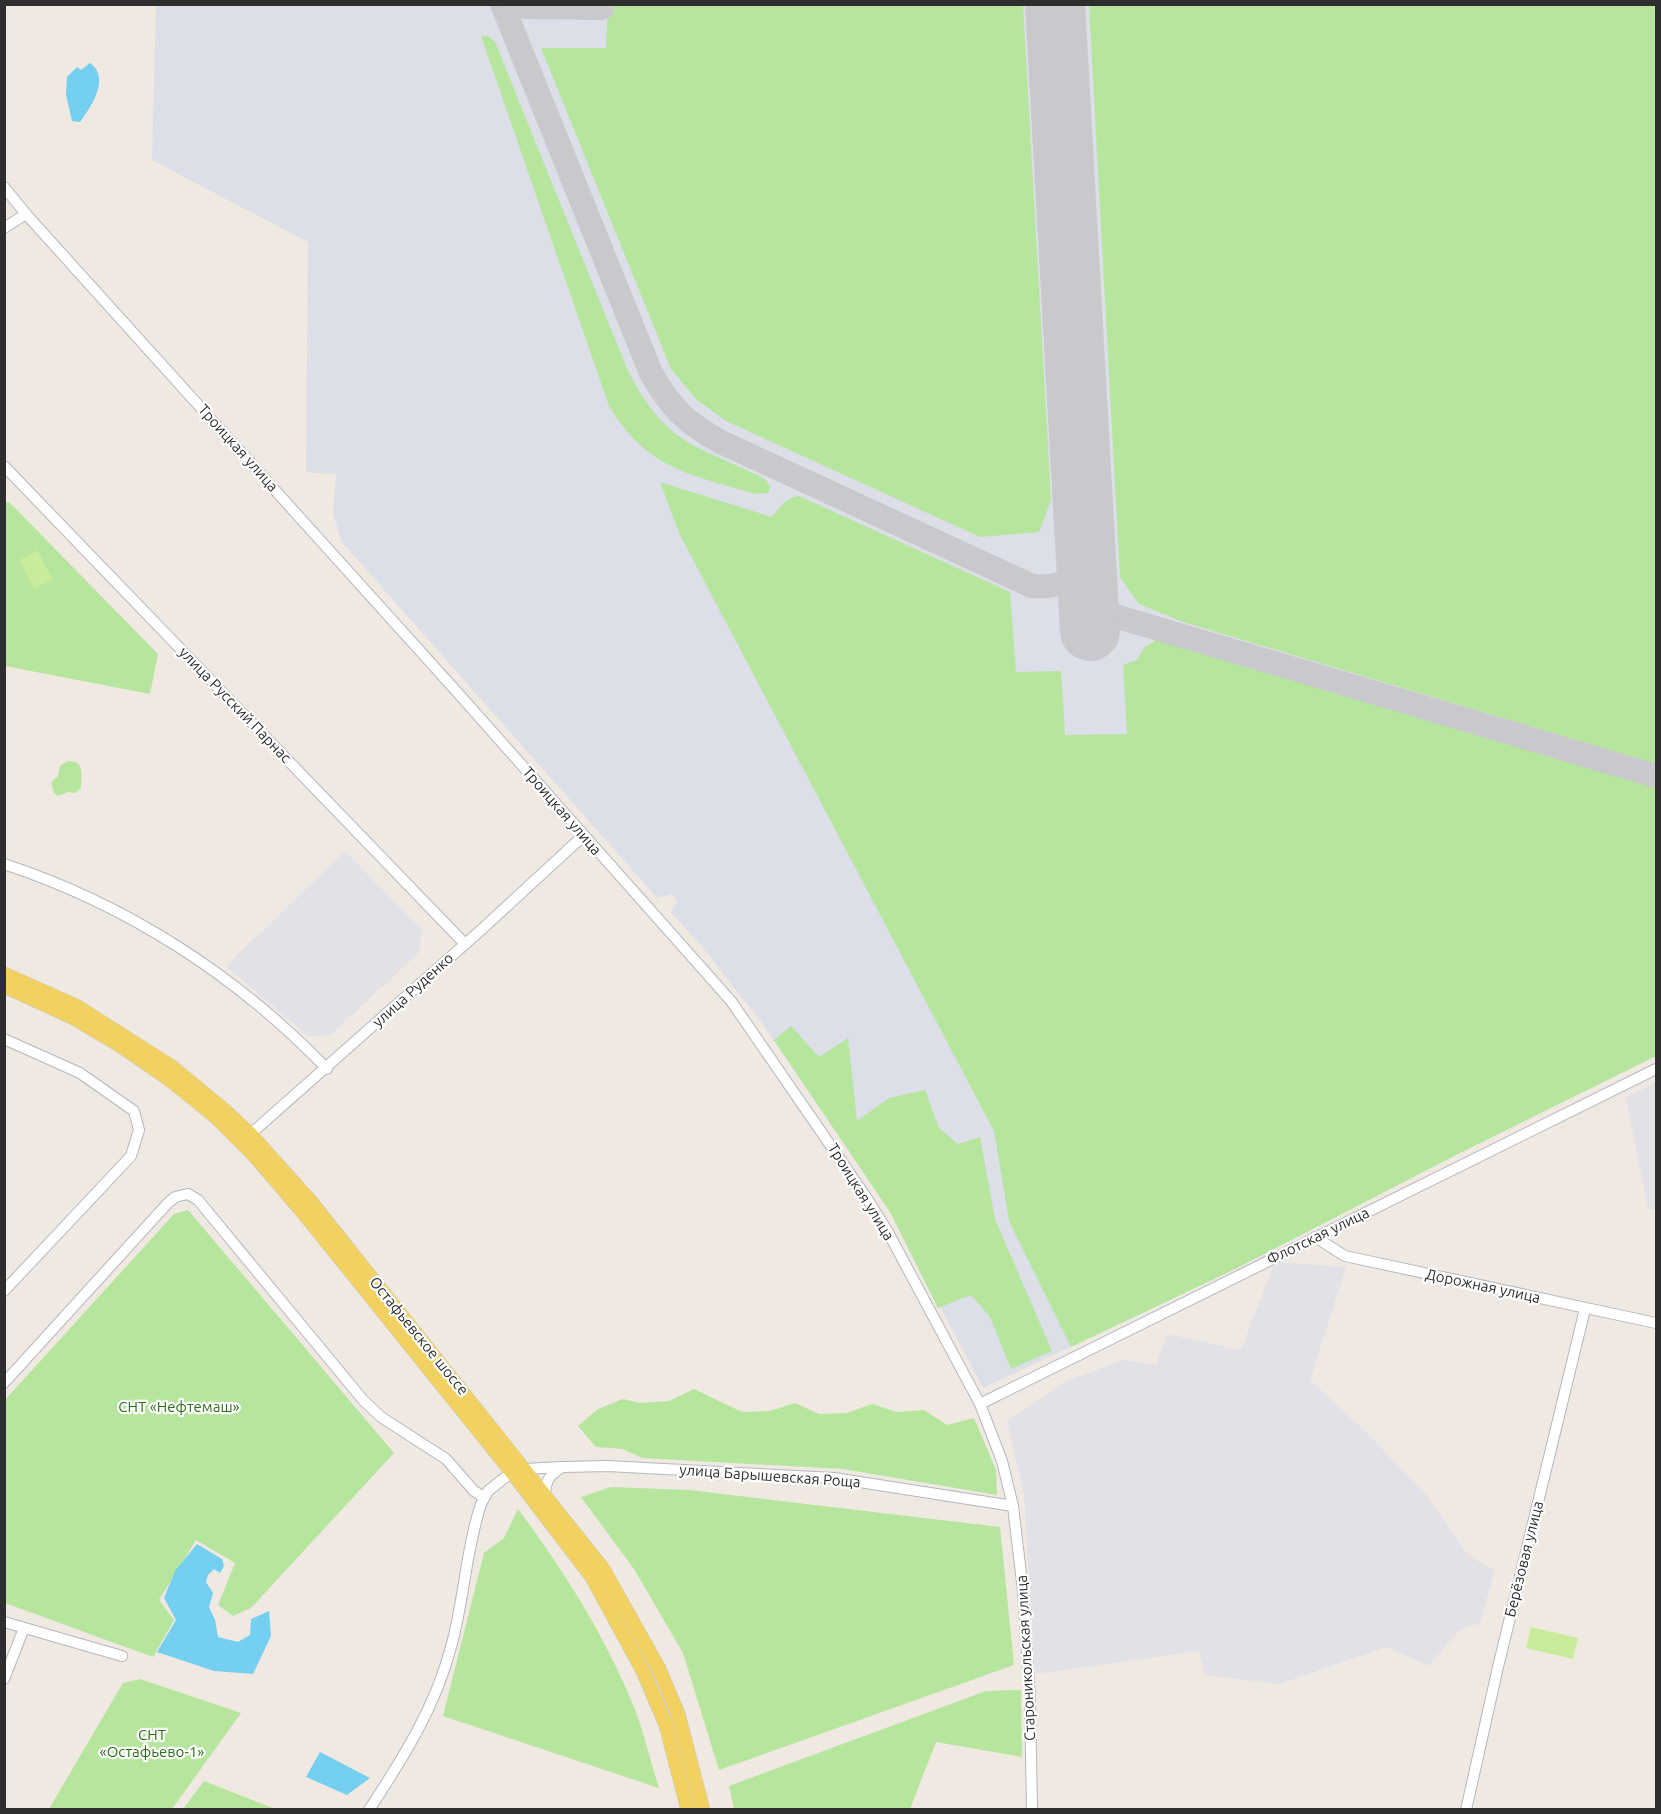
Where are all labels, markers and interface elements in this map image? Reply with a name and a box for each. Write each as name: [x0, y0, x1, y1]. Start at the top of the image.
street label: Троицкая улица: [195, 401, 282, 495]
street label: улица Русский Парнас: [176, 643, 295, 766]
street label: Троицкая улица: [520, 763, 605, 858]
street label: улица Руденко: [369, 949, 456, 1030]
street label: Троицкая улица: [825, 1140, 898, 1243]
street label: Флотская улица: [1264, 1203, 1372, 1268]
street label: Дорожная улица: [1424, 1265, 1542, 1306]
street label: Остафьевское шоссе: [367, 1273, 472, 1398]
park label: СНТ «Нефтемаш»: [118, 1398, 240, 1415]
street label: улица Барышевская Роща: [679, 1461, 861, 1490]
street label: Берёзовая улица: [1501, 1499, 1546, 1619]
street label: Староникольская улица: [1013, 1575, 1038, 1741]
park label: СНТ «Остафьево-1»: [100, 1726, 204, 1760]

